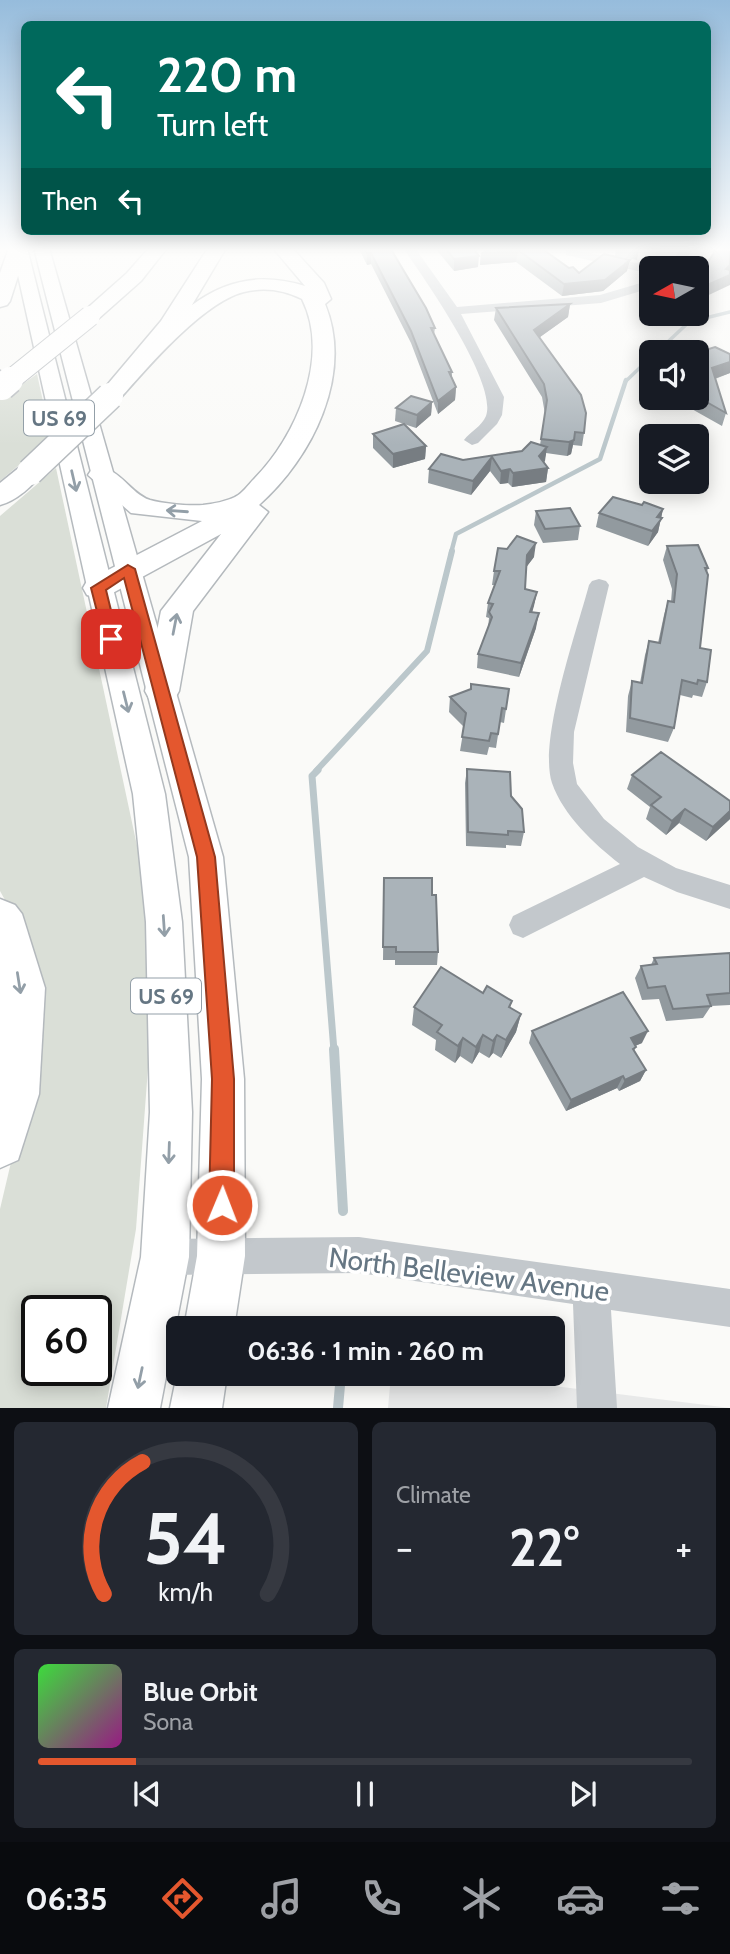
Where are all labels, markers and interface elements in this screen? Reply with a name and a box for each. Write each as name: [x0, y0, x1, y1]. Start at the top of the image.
text: 220 m: [157, 45, 297, 104]
icon: left: [42, 49, 133, 140]
text: Turn left: [157, 105, 268, 144]
icon: left: [112, 182, 150, 220]
text: Then: [42, 185, 98, 217]
north arrow: [639, 256, 709, 326]
map controls: [639, 256, 709, 494]
button: sound: [639, 340, 709, 410]
road number: US 69: [24, 400, 94, 436]
button: layers: [639, 424, 709, 494]
one-way arrow: [67, 469, 81, 492]
one-way arrow: [166, 505, 189, 518]
pin: [81, 609, 141, 669]
one-way arrow: [168, 613, 182, 636]
icon: arrive: [92, 620, 130, 658]
one-way arrow: [120, 690, 133, 713]
one-way arrow: [157, 914, 170, 937]
one-way arrow: [13, 971, 26, 994]
road number: US 69: [131, 978, 201, 1014]
one-way arrow: [163, 1141, 176, 1164]
position arrow: [185, 1168, 259, 1242]
street label: North Belleview Avenue: [327, 1240, 611, 1308]
speed limit sign: 60: [21, 1295, 112, 1386]
text: 06:36 · 1 min · 260 m: [247, 1335, 484, 1367]
one-way arrow: [133, 1366, 147, 1389]
text: Climate: [396, 1481, 471, 1509]
text: 54: [144, 1495, 228, 1583]
text: 22°: [509, 1516, 579, 1579]
text: −: [396, 1524, 413, 1571]
text: +: [675, 1524, 692, 1571]
text: km/h: [159, 1577, 213, 1607]
text: Blue Orbit: [143, 1676, 258, 1708]
text: Sona: [143, 1708, 193, 1736]
icon: previous: [128, 1775, 166, 1813]
icon: pause: [346, 1775, 384, 1813]
icon: next: [564, 1775, 602, 1813]
icon: directions: [158, 1874, 207, 1923]
icon: music: [257, 1874, 306, 1923]
icon: phone: [357, 1874, 406, 1923]
icon: climate: [457, 1874, 506, 1923]
icon: car: [556, 1874, 605, 1923]
icon: filters: [656, 1874, 705, 1923]
text: 06:35: [25, 1879, 107, 1918]

